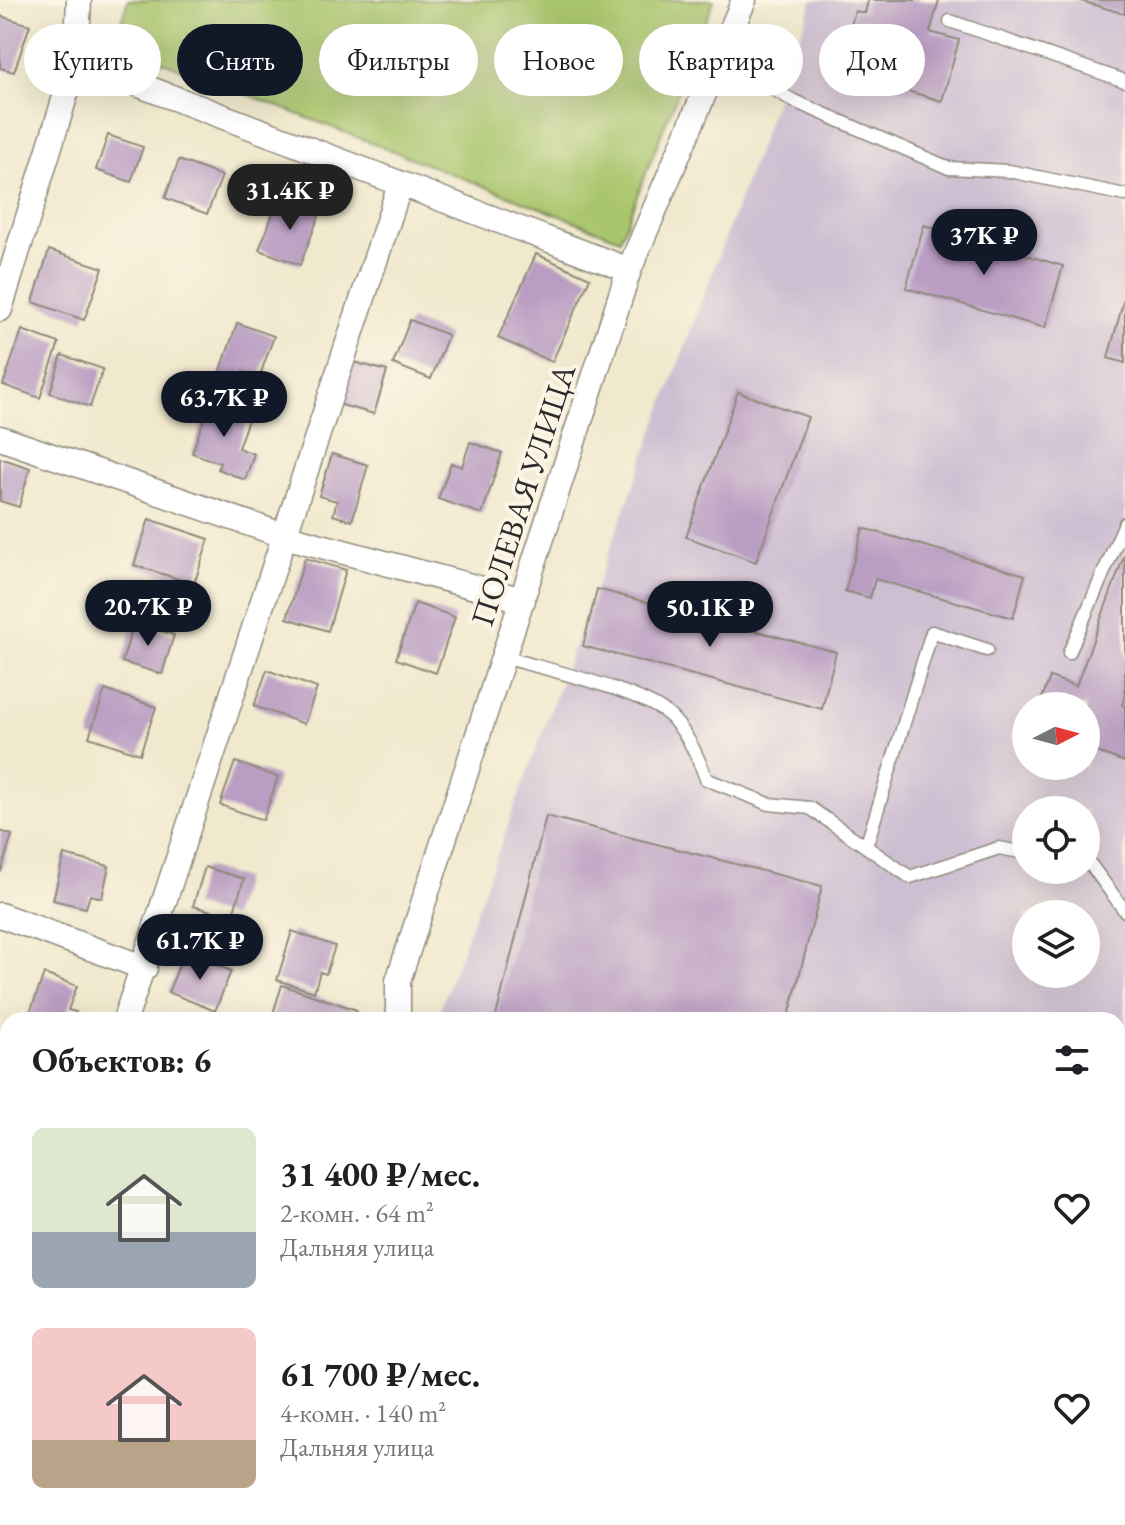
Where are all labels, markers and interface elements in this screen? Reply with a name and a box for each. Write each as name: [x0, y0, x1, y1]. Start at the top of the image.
chip: Купить: [24, 24, 161, 96]
chip: Снять: [177, 24, 303, 96]
chip: Фильтры: [319, 24, 478, 96]
chip: Новое: [494, 24, 623, 96]
chip: Квартира: [639, 24, 803, 96]
chip: Дом: [819, 24, 925, 96]
pin: 31.4K ₽: [216, 164, 364, 232]
text: 31.4K ₽: [245, 173, 335, 207]
pin: 37K ₽: [928, 209, 1040, 277]
text: 37K ₽: [949, 218, 1019, 252]
street label: ПОЛЕВАЯ УЛИЦА: [461, 358, 585, 631]
pin: 63.7K ₽: [150, 371, 298, 439]
text: 63.7K ₽: [179, 380, 269, 414]
pin: 20.7K ₽: [74, 580, 222, 648]
pin: 50.1K ₽: [636, 581, 784, 649]
text: 20.7K ₽: [103, 589, 193, 623]
text: 50.1K ₽: [665, 590, 755, 624]
north arrow: [1012, 692, 1100, 780]
map controls: [1012, 692, 1100, 988]
button: locate: [1012, 796, 1100, 884]
button: layers: [1012, 900, 1100, 988]
pin: 61.7K ₽: [126, 914, 274, 982]
text: 61.7K ₽: [155, 923, 245, 957]
text: Объектов: 6: [32, 1038, 211, 1082]
icon: filters: [1050, 1038, 1094, 1082]
text: 31 400 ₽/мес.: [280, 1152, 480, 1196]
icon: home: [96, 1160, 192, 1256]
icon: heart: [1050, 1186, 1094, 1230]
text: 2-комн. · 64 m²: [280, 1196, 434, 1230]
text: Дальняя улица: [280, 1230, 434, 1264]
text: 61 700 ₽/мес.: [280, 1352, 480, 1396]
icon: home: [96, 1360, 192, 1456]
icon: heart: [1050, 1386, 1094, 1430]
text: 4-комн. · 140 m²: [280, 1396, 446, 1430]
text: Дальняя улица: [280, 1430, 434, 1464]

